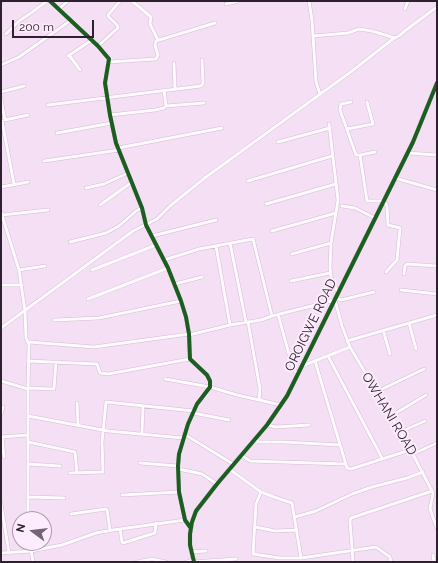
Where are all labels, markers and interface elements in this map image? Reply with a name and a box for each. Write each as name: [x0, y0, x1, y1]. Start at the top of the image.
scale bar: [14, 12, 96, 38]
text: 200 m: [19, 20, 54, 34]
street label: OROIGWE ROAD: [282, 276, 340, 374]
street label: OWHANI ROAD: [358, 370, 420, 458]
north arrow: [12, 511, 52, 551]
text: N: [14, 522, 28, 534]

